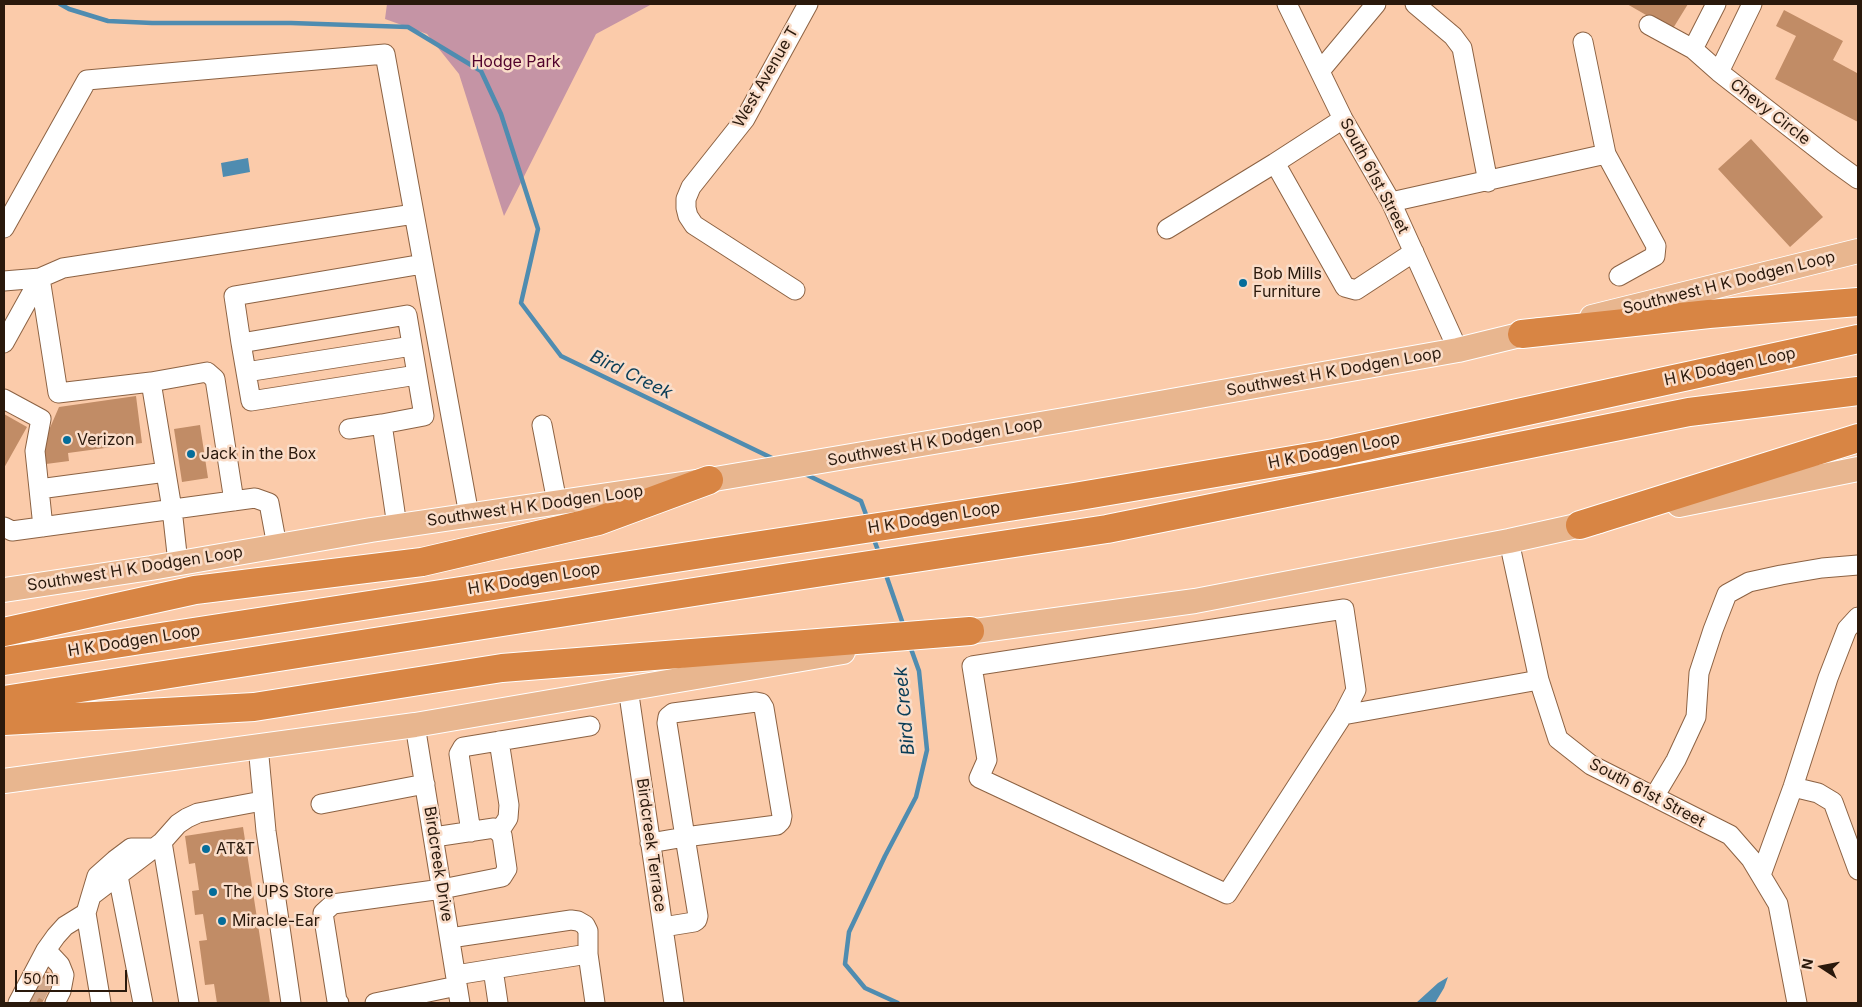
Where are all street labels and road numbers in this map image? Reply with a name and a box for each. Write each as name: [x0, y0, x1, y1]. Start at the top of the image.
street label: West Avenue T: [729, 23, 803, 131]
street label: Chevy Circle: [1726, 75, 1814, 149]
street label: South 61st Street: [1335, 115, 1413, 237]
street label: Southwest H K Dodgen Loop: [1621, 247, 1837, 319]
street label: Southwest H K Dodgen Loop: [1225, 344, 1443, 400]
street label: H K Dodgen Loop: [1663, 344, 1797, 390]
street label: Southwest H K Dodgen Loop: [826, 414, 1044, 470]
street label: H K Dodgen Loop: [1267, 429, 1401, 473]
street label: Southwest H K Dodgen Loop: [426, 481, 644, 531]
street label: H K Dodgen Loop: [866, 498, 1002, 538]
street label: Southwest H K Dodgen Loop: [26, 542, 244, 596]
street label: H K Dodgen Loop: [466, 559, 602, 599]
street label: H K Dodgen Loop: [66, 621, 202, 661]
street label: South 61st Street: [1586, 754, 1708, 832]
street label: Birdcreek Terrace: [632, 777, 670, 913]
street label: Birdcreek Drive: [419, 805, 457, 923]

